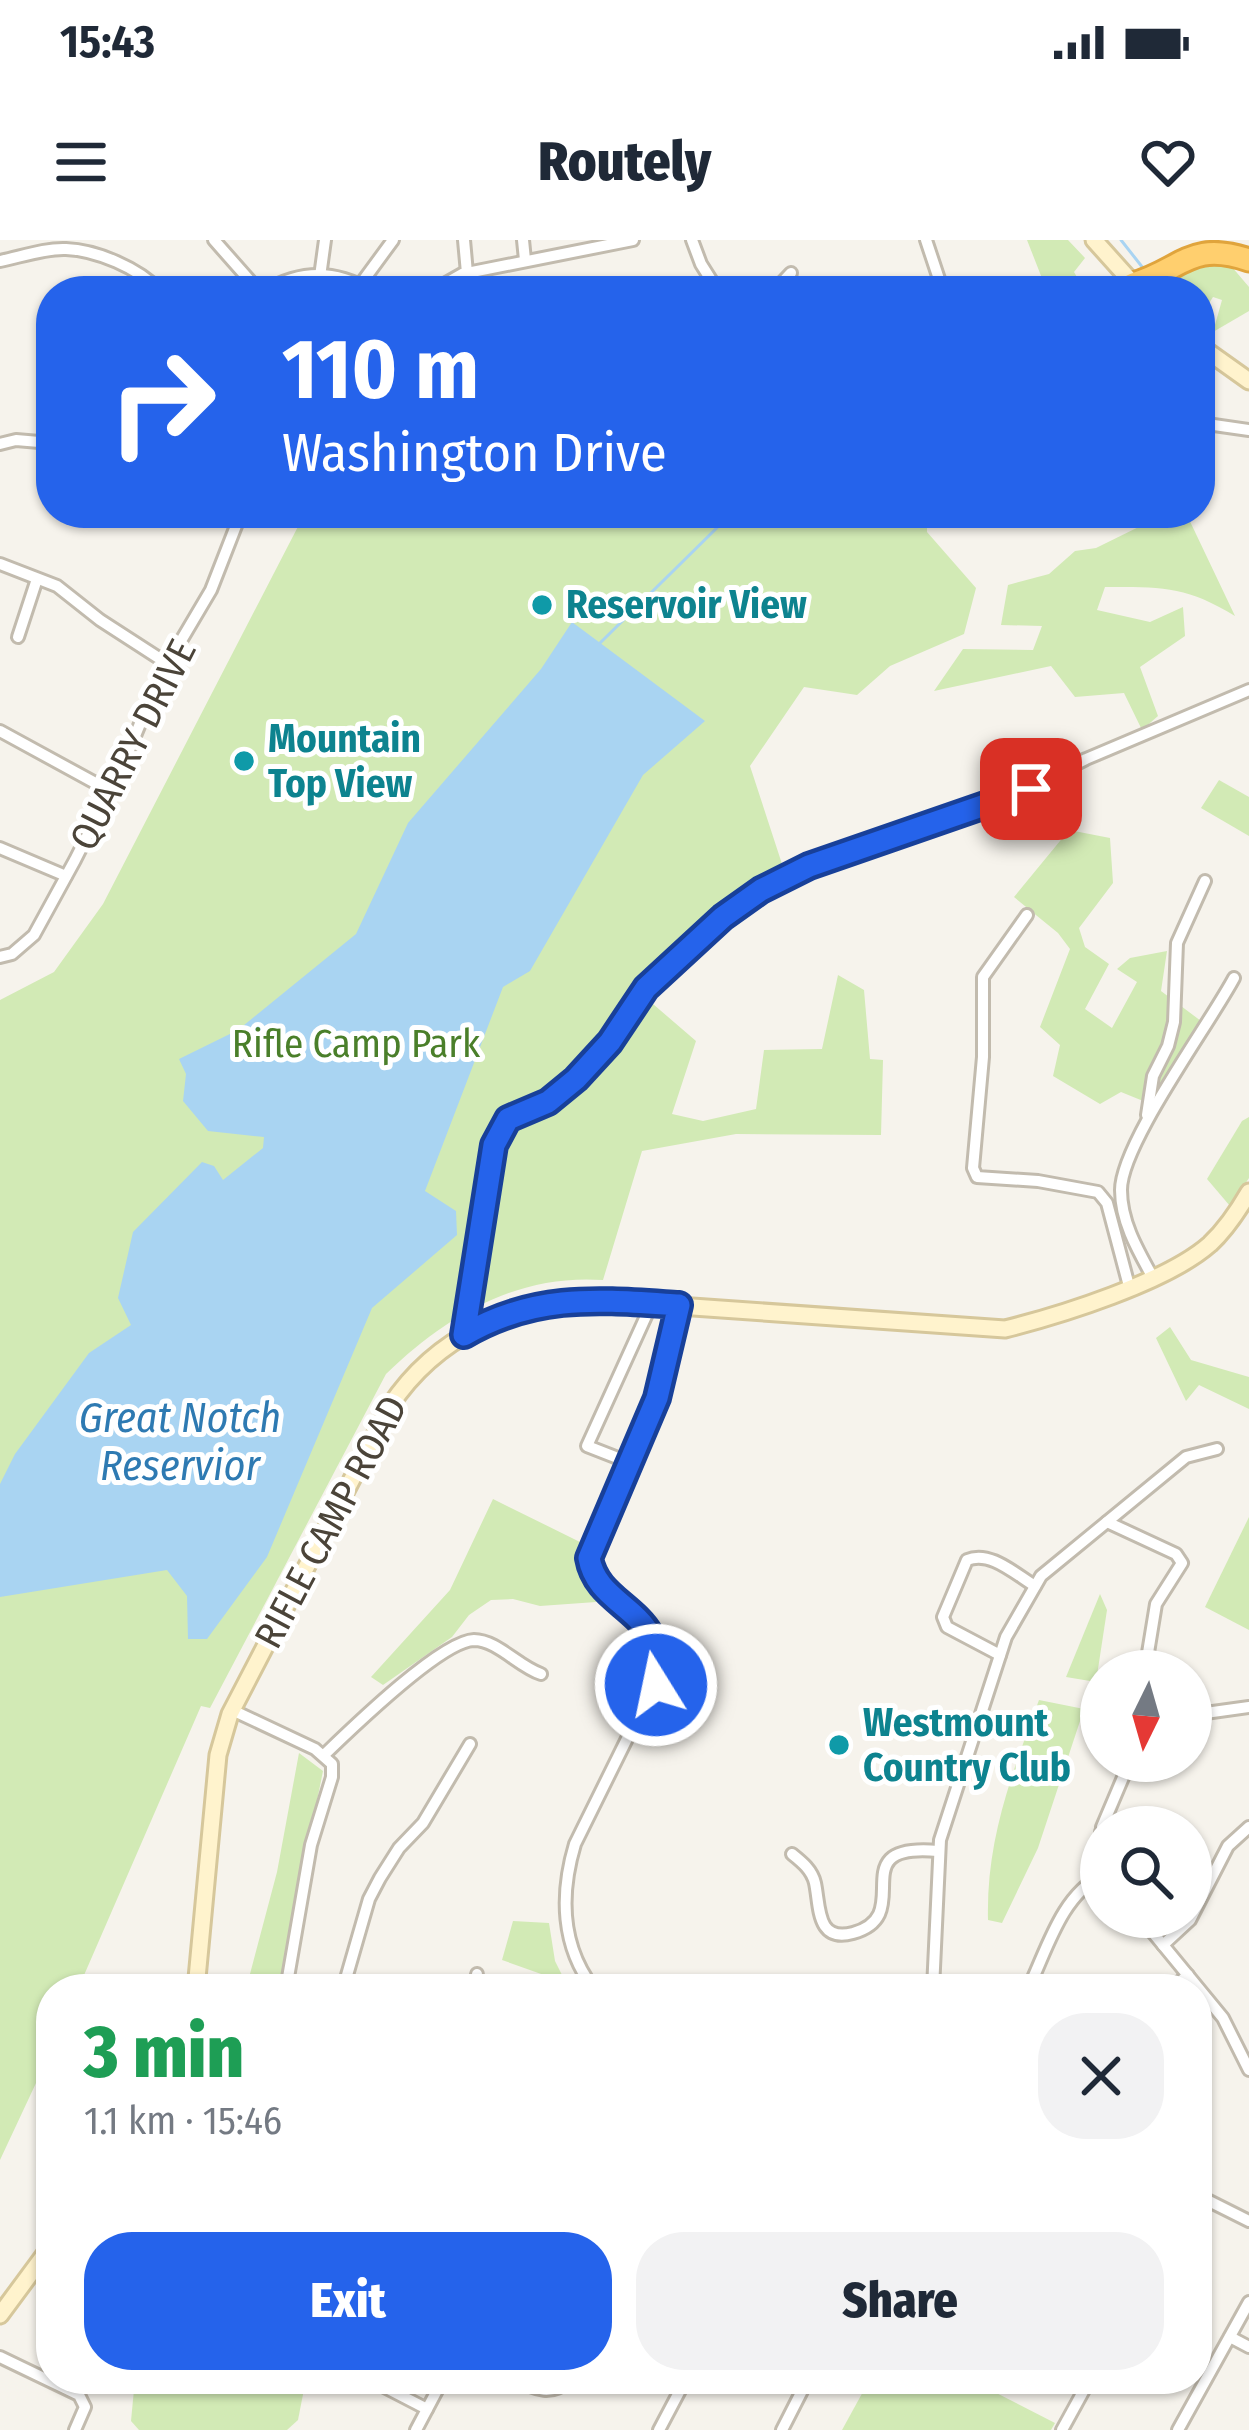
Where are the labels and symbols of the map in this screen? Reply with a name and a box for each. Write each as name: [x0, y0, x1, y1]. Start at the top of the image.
place label: Reservoir View: [566, 582, 807, 628]
marker: Reservoir View: [529, 592, 555, 618]
street label: QUARRY DRIVE: [60, 632, 206, 858]
place label: Mountain Top View: [268, 716, 421, 807]
pin: [980, 738, 1082, 840]
marker: Mountain Top View: [231, 748, 257, 774]
park label: Rifle Camp Park: [232, 1021, 481, 1067]
street label: RIFLE CAMP ROAD: [245, 1388, 417, 1656]
water label: Great Notch Reservior: [79, 1393, 281, 1491]
position arrow: [593, 1622, 719, 1748]
north arrow: [1080, 1650, 1212, 1782]
place label: Westmount Country Club: [863, 1700, 1071, 1791]
marker: Westmount Country Club: [826, 1732, 852, 1758]

